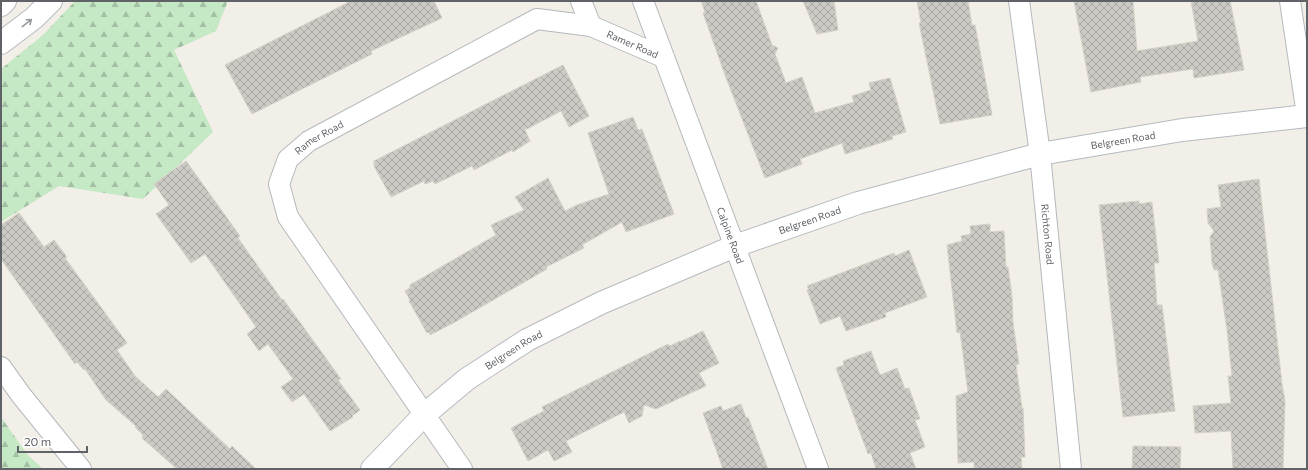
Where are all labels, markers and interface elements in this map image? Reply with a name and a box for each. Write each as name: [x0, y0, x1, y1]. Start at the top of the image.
one-way arrow: [21, 19, 32, 28]
street label: Ramer Road: [605, 27, 661, 60]
street label: Ramer Road: [292, 118, 345, 157]
street label: Belgreen Road: [1090, 129, 1156, 151]
street label: Belgreen Road: [777, 203, 843, 236]
street label: Richton Road: [1039, 203, 1057, 265]
street label: Calpine Road: [715, 205, 747, 265]
street label: Belgreen Road: [482, 327, 544, 372]
scale bar: [18, 428, 87, 454]
text: 20 m: [24, 434, 51, 448]

